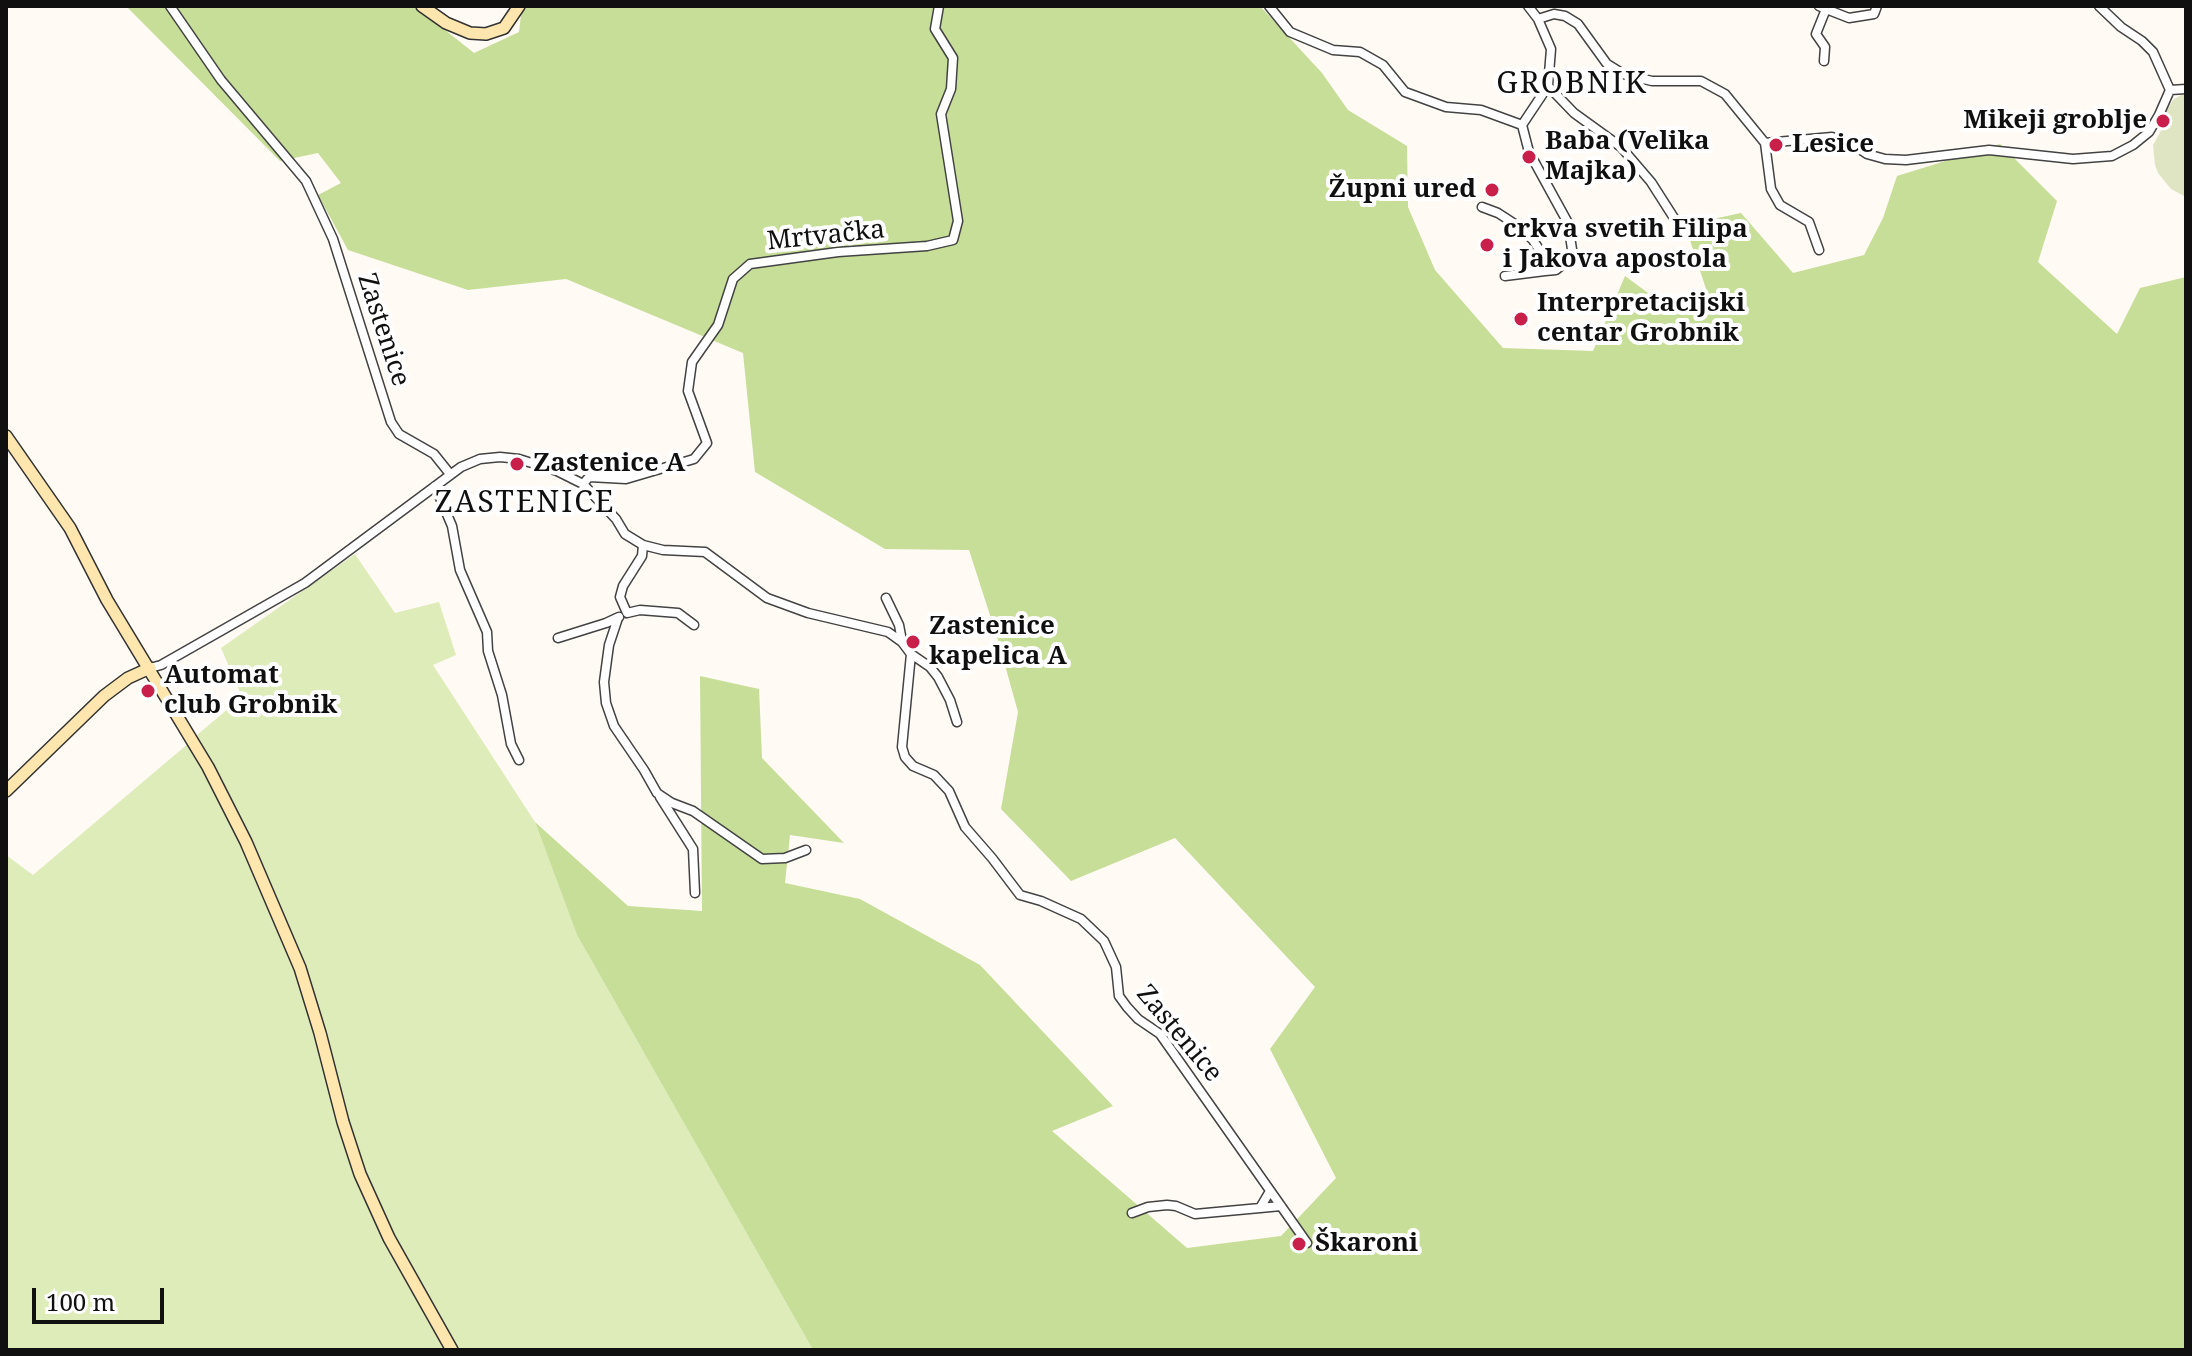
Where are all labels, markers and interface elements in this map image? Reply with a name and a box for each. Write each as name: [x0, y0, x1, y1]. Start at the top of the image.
district label: GROBNIK: [1496, 66, 1648, 102]
place label: Mikeji groblje: [1963, 105, 2147, 137]
marker: Mikeji groblje: [2154, 112, 2172, 130]
place label: Baba (Velika Majka): [1545, 126, 1710, 188]
place label: Lesice: [1792, 129, 1874, 161]
marker: Lesice: [1767, 136, 1785, 154]
marker: Baba (Velika Majka): [1520, 148, 1538, 166]
place label: Župni ured: [1329, 174, 1476, 206]
marker: Župni ured: [1483, 181, 1501, 199]
street label: Mrtvačka: [766, 214, 886, 258]
place label: crkva svetih Filipa i Jakova apostola: [1503, 214, 1748, 276]
marker: crkva svetih Filipa i Jakova apostola: [1478, 236, 1496, 254]
street label: Zastenice: [350, 270, 416, 390]
place label: Interpretacijski centar Grobnik: [1537, 288, 1745, 350]
marker: Interpretacijski centar Grobnik: [1512, 310, 1530, 328]
place label: Zastenice A: [533, 448, 685, 480]
marker: Zastenice A: [508, 455, 526, 473]
district label: ZASTENICE: [435, 485, 615, 521]
place label: Zastenice kapelica A: [929, 611, 1067, 672]
marker: Zastenice kapelica A: [904, 633, 922, 651]
place label: Automat club Grobnik: [164, 660, 337, 722]
marker: Automat club Grobnik: [139, 682, 157, 700]
street label: Zastenice: [1130, 979, 1228, 1089]
place label: Škaroni: [1315, 1228, 1418, 1260]
marker: Škaroni: [1290, 1235, 1308, 1253]
scale bar: [36, 1272, 168, 1322]
text: 100 m: [46, 1285, 115, 1318]

